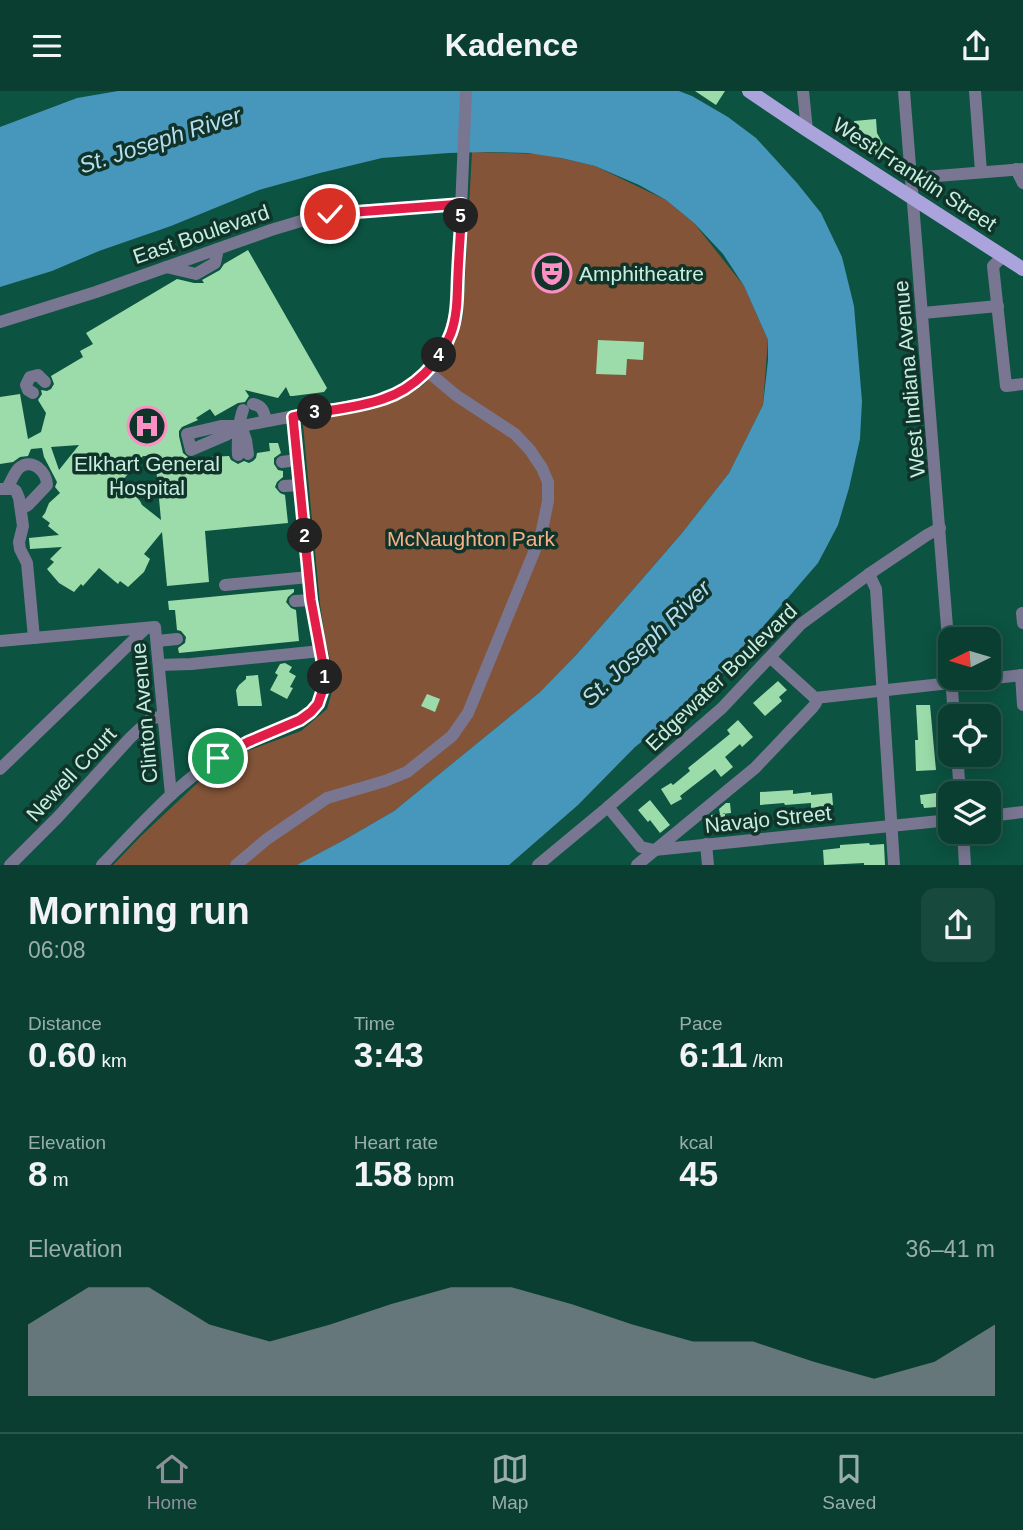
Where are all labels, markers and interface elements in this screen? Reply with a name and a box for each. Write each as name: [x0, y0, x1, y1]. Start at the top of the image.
icon: menu: [28, 27, 66, 65]
text: Kadence: [445, 27, 578, 63]
icon: share: [957, 27, 995, 65]
water label: St. Joseph River: [76, 101, 246, 178]
street label: West Franklin Street: [829, 113, 1001, 235]
pin: [300, 184, 360, 244]
icon: check: [311, 195, 349, 233]
pin: 5: [444, 199, 478, 233]
street label: East Boulevard: [130, 200, 272, 268]
text: 5: [455, 205, 466, 226]
theatre icon: Amphitheatre: [531, 252, 573, 294]
place label: Amphitheatre: [579, 262, 704, 285]
street label: West Indiana Avenue: [889, 280, 929, 478]
pin: 4: [422, 337, 457, 373]
text: 4: [433, 344, 444, 365]
pin: 3: [298, 395, 332, 429]
text: 3: [309, 401, 320, 422]
hospital icon: Elkhart General Hospital: [126, 405, 168, 447]
place label: Elkhart General Hospital: [74, 452, 220, 499]
pin: 2: [288, 519, 322, 553]
text: 2: [299, 525, 310, 546]
park label: McNaughton Park: [387, 527, 556, 550]
water label: St. Joseph River: [576, 574, 717, 711]
street label: Edgewater Boulevard: [641, 599, 801, 755]
north arrow: [938, 627, 1001, 689]
map controls: [938, 627, 1001, 844]
street label: Clinton Avenue: [126, 642, 162, 784]
pin: 1: [308, 659, 342, 695]
text: 1: [319, 666, 330, 687]
button: locate: [938, 704, 1001, 767]
street label: Newell Court: [22, 722, 121, 826]
pin: [188, 728, 248, 788]
icon: arrive: [199, 739, 237, 777]
button: layers: [938, 781, 1001, 844]
street label: Navajo Street: [704, 801, 833, 837]
button: share: [921, 888, 995, 962]
text: Morning run: [28, 890, 250, 932]
text: 06:08: [28, 937, 86, 963]
text: Distance: [28, 1013, 102, 1034]
text: Time: [354, 1013, 395, 1034]
text: Pace: [679, 1013, 723, 1034]
text: 0.60: [28, 1035, 96, 1074]
text: 3:43: [354, 1035, 424, 1074]
text: 6:11: [679, 1035, 747, 1074]
text: km: [96, 1050, 127, 1071]
text: /km: [747, 1050, 783, 1071]
text: Elevation: [28, 1132, 106, 1153]
text: Heart rate: [354, 1132, 438, 1153]
text: kcal: [679, 1132, 713, 1153]
text: 8: [28, 1154, 47, 1193]
text: 158: [354, 1154, 412, 1193]
text: 45: [679, 1154, 718, 1193]
text: m: [47, 1169, 69, 1190]
text: bpm: [412, 1169, 454, 1190]
text: Elevation: [28, 1236, 123, 1262]
text: 36–41 m: [905, 1236, 995, 1262]
tab: Home: [147, 1450, 197, 1514]
tab: Map: [491, 1450, 529, 1514]
tab: Saved: [822, 1450, 876, 1514]

